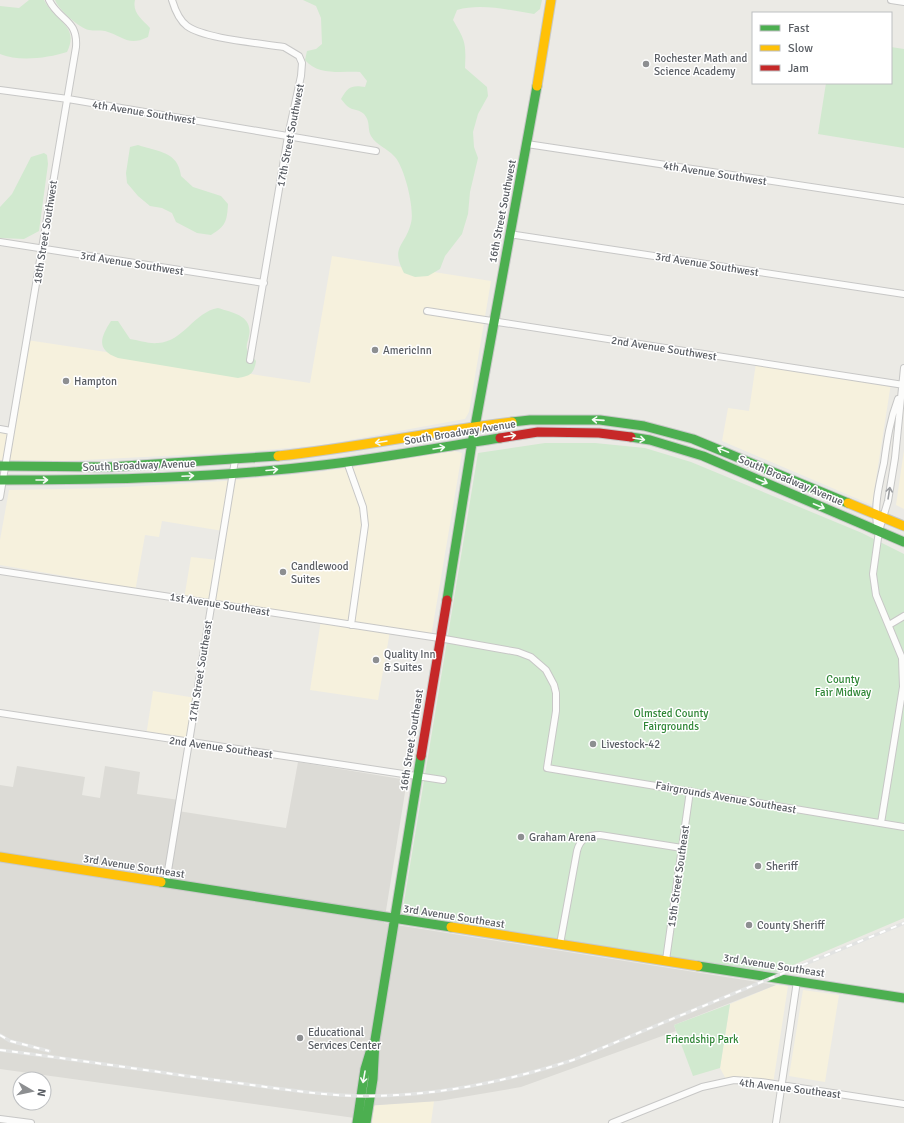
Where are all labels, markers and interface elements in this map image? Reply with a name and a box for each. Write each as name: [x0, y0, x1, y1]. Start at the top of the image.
legend: [752, 12, 892, 84]
text: Fast: [788, 21, 809, 36]
text: Slow: [788, 41, 813, 56]
place label: Rochester Math and Science Academy: [654, 52, 748, 78]
marker: Rochester Math and Science Academy: [641, 59, 651, 69]
text: Jam: [788, 61, 809, 76]
street label: 17th Street Southwest: [274, 82, 307, 188]
street label: 4th Avenue Southwest: [91, 98, 197, 127]
street label: 16th Street Southwest: [486, 158, 519, 264]
street label: 4th Avenue Southwest: [662, 159, 768, 188]
street label: 18th Street Southwest: [31, 179, 60, 285]
street label: 3rd Avenue Southwest: [79, 249, 185, 278]
street label: 3rd Avenue Southwest: [654, 250, 760, 279]
street label: 2nd Avenue Southwest: [610, 334, 718, 363]
place label: AmericInn: [383, 344, 432, 357]
marker: AmericInn: [370, 345, 380, 355]
place label: Hampton: [74, 375, 117, 388]
marker: Hampton: [61, 376, 71, 386]
one-way arrow: [592, 416, 605, 423]
street label: South Broadway Avenue: [403, 417, 517, 448]
one-way arrow: [503, 432, 516, 440]
one-way arrow: [633, 435, 646, 443]
one-way arrow: [375, 438, 388, 446]
one-way arrow: [432, 444, 445, 452]
one-way arrow: [718, 446, 730, 454]
street label: South Broadway Avenue: [736, 452, 845, 508]
street label: South Broadway Avenue: [82, 457, 196, 474]
one-way arrow: [265, 466, 278, 473]
one-way arrow: [181, 472, 194, 479]
one-way arrow: [35, 476, 48, 484]
one-way arrow: [755, 478, 767, 485]
one-way arrow: [885, 487, 893, 500]
one-way arrow: [813, 502, 825, 510]
place label: Candlewood Suites: [291, 560, 349, 586]
marker: Candlewood Suites: [278, 567, 288, 577]
street label: 1st Avenue Southeast: [169, 590, 271, 619]
street label: 17th Street Southeast: [186, 619, 215, 723]
place label: Quality Inn & Suites: [384, 648, 436, 674]
marker: Quality Inn & Suites: [371, 655, 381, 665]
park label: County Fair Midway: [815, 673, 872, 699]
street label: 16th Street Southeast: [397, 688, 426, 792]
park label: Olmsted County Fairgrounds: [634, 707, 709, 733]
street label: 2nd Avenue Southeast: [168, 734, 274, 761]
place label: Livestock-42: [601, 738, 660, 751]
marker: Livestock-42: [588, 739, 598, 749]
street label: Fairgrounds Avenue Southeast: [655, 779, 797, 816]
street label: 15th Street Southeast: [665, 824, 692, 928]
place label: Graham Arena: [529, 831, 596, 844]
marker: Graham Arena: [516, 832, 526, 842]
street label: 3rd Avenue Southeast: [82, 852, 186, 881]
place label: Sheriff: [766, 860, 799, 873]
marker: Sheriff: [753, 861, 763, 871]
street label: 3rd Avenue Southeast: [402, 902, 506, 931]
place label: County Sheriff: [757, 919, 826, 932]
marker: County Sheriff: [744, 920, 754, 930]
street label: 3rd Avenue Southeast: [722, 951, 826, 980]
place label: Educational Services Center: [308, 1026, 381, 1052]
marker: Educational Services Center: [295, 1033, 305, 1043]
park label: Friendship Park: [665, 1033, 739, 1046]
north arrow: [12, 1071, 52, 1111]
one-way arrow: [359, 1071, 367, 1084]
street label: 4th Avenue Southeast: [738, 1076, 842, 1101]
text: N: [34, 1088, 48, 1097]

